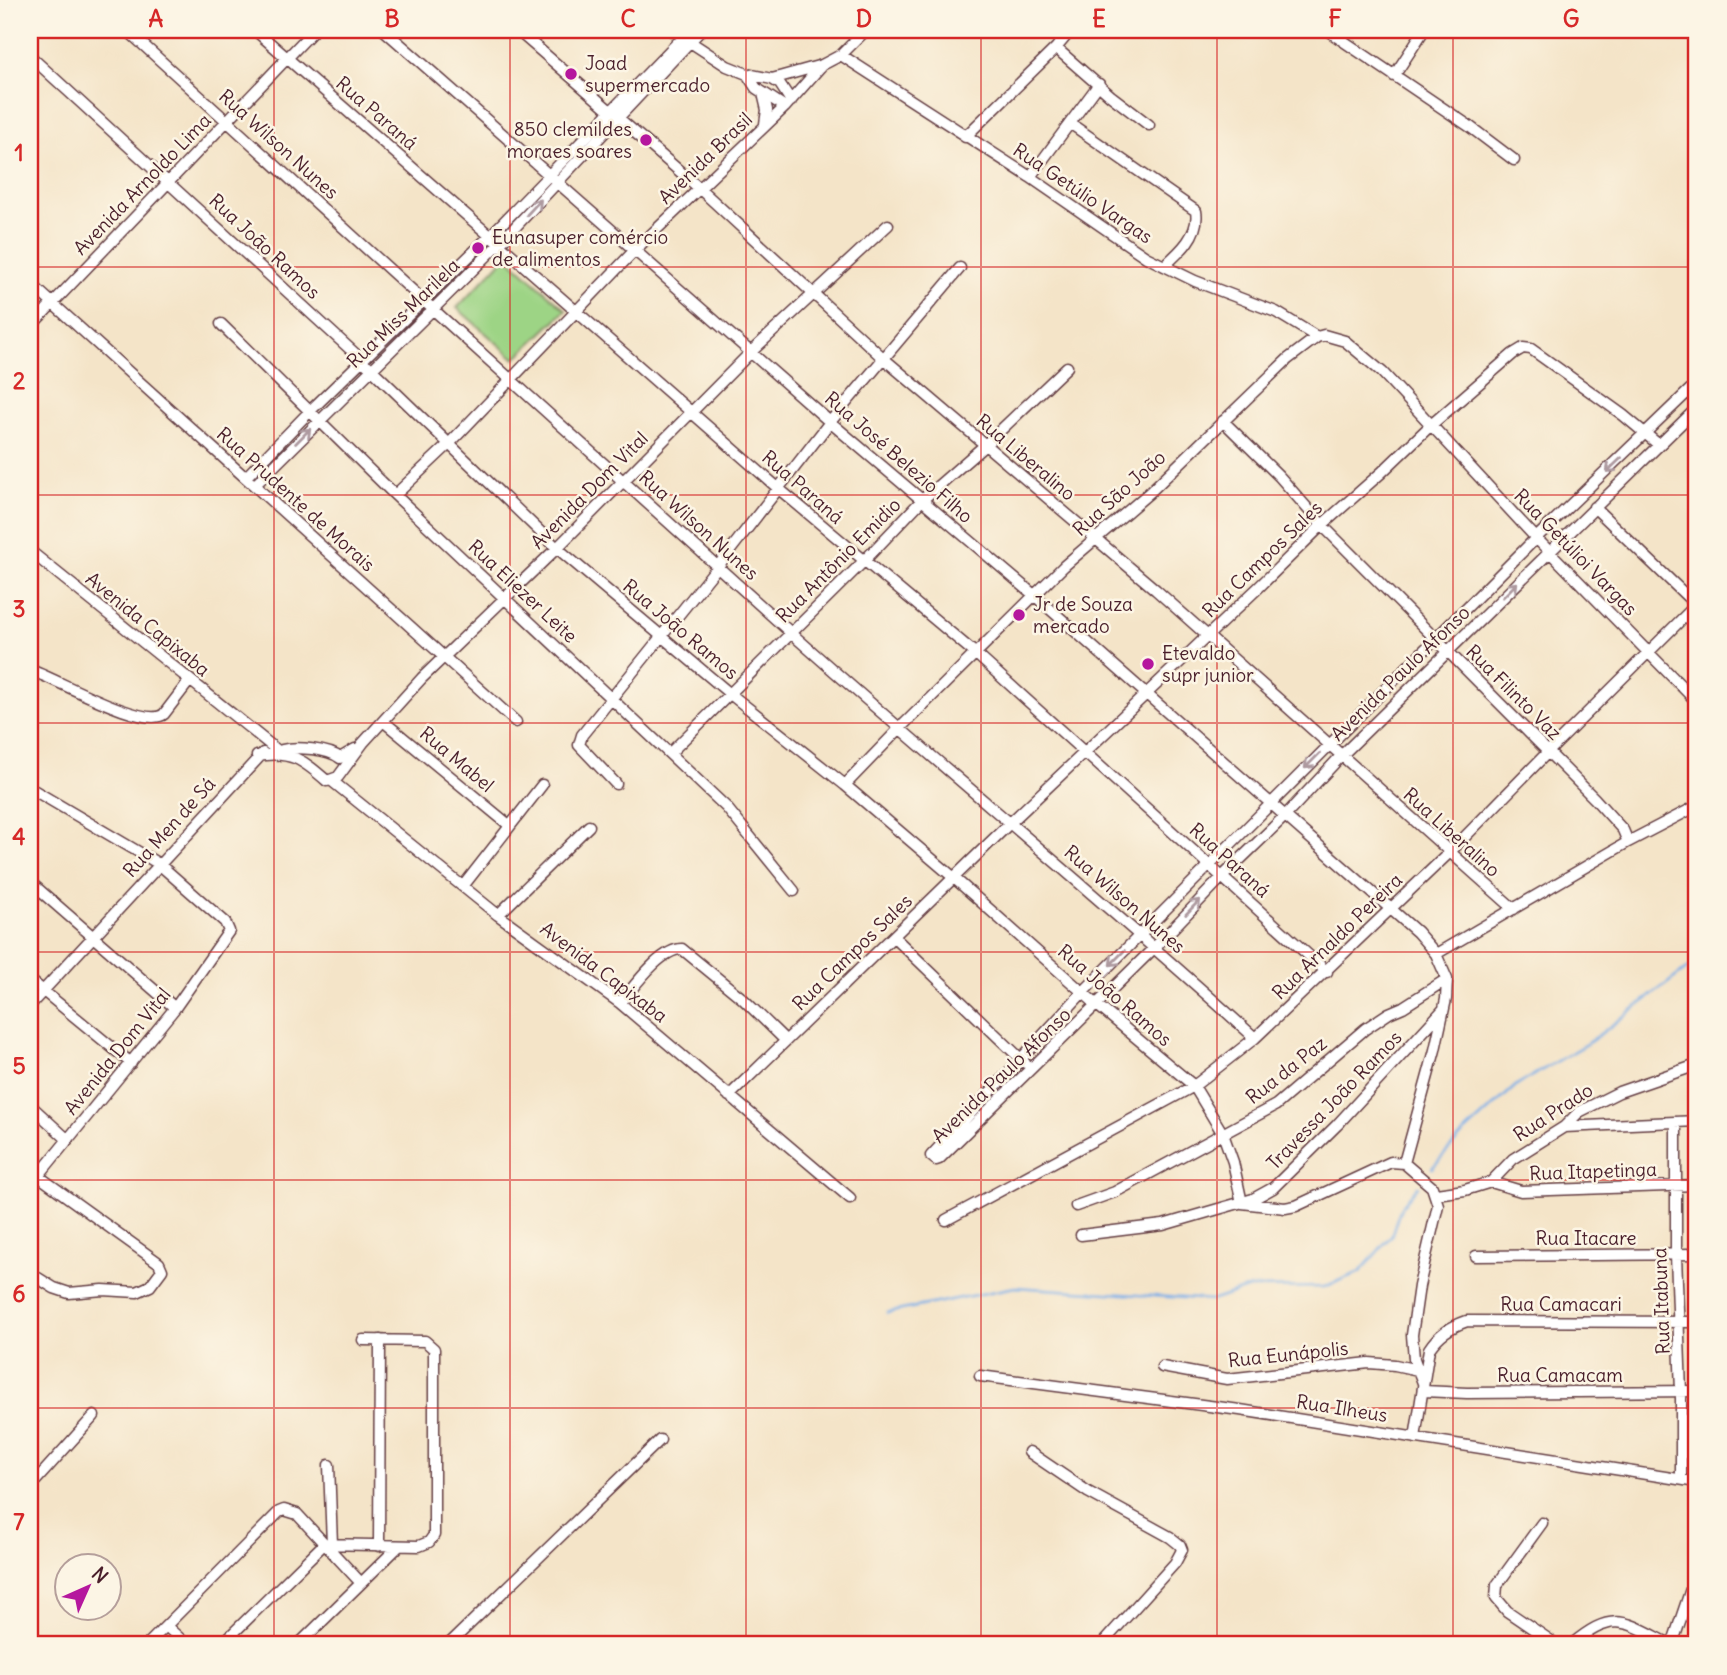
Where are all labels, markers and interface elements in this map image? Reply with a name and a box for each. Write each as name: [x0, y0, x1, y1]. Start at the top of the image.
text: A: [149, 4, 164, 33]
text: B: [384, 4, 400, 33]
text: C: [620, 4, 636, 33]
text: D: [856, 4, 872, 33]
text: E: [1092, 4, 1106, 33]
text: F: [1328, 4, 1342, 33]
text: G: [1563, 4, 1579, 33]
place label: Joad supermercado: [585, 51, 710, 97]
marker: Joad supermercado: [563, 66, 579, 82]
street label: Rua Paraná: [331, 71, 423, 155]
street label: Rua Wilson Nunes: [214, 84, 344, 204]
street label: Avenida Brasil: [653, 107, 757, 209]
street label: Avenida Arnoldo Lima: [68, 108, 216, 260]
place label: 850 clemildes moraes soares: [507, 117, 632, 163]
marker: 850 clemildes moraes soares: [638, 132, 654, 148]
street label: Rua Getúlio Vargas: [1009, 137, 1157, 249]
text: 1: [14, 138, 24, 167]
street label: Rua João Ramos: [204, 188, 326, 304]
one-way arrow: [526, 199, 543, 216]
place label: Eunasuper comércio de alimentos: [492, 225, 668, 271]
marker: Eunasuper comércio de alimentos: [470, 240, 486, 256]
street label: Rua Miss Marilela: [342, 253, 464, 373]
text: 2: [13, 366, 26, 395]
street label: Rua José Belezio Filho: [820, 386, 978, 528]
street label: Rua Liberalino: [971, 409, 1081, 505]
street label: Rua Prudente de Morais: [212, 422, 380, 576]
street label: Avenida Dom Vital: [525, 426, 653, 554]
one-way arrow: [294, 428, 311, 445]
street label: Rua Paraná: [757, 445, 849, 529]
street label: Rua São João: [1068, 445, 1170, 541]
one-way arrow: [1605, 457, 1622, 474]
street label: Rua Wilson Nunes: [634, 465, 764, 585]
street label: Rua Getúlioi Vargas: [1509, 483, 1643, 621]
street label: Rua Antônio Emidio: [770, 492, 906, 628]
street label: Rua Campos Sales: [1197, 496, 1327, 622]
street label: Rua Eliezer Leite: [464, 534, 582, 648]
street label: Avenida Capixaba: [81, 567, 215, 682]
street label: Rua João Ramos: [618, 574, 744, 684]
one-way arrow: [1501, 582, 1518, 599]
place label: Jr de Souza mercado: [1033, 592, 1133, 638]
text: 3: [12, 594, 26, 623]
street label: Avenida Paulo Afonso: [1325, 600, 1475, 746]
marker: Jr de Souza mercado: [1011, 607, 1027, 623]
street label: Rua Filinto Vaz: [1461, 639, 1567, 745]
place label: Etevaldo supr junior: [1162, 641, 1254, 687]
marker: Etevaldo supr junior: [1140, 656, 1156, 672]
street label: Rua Mabel: [415, 721, 499, 797]
one-way arrow: [1304, 753, 1321, 770]
street label: Rua Men de Sá: [118, 772, 220, 882]
street label: Rua Liberalino: [1399, 782, 1505, 882]
street label: Rua Paraná: [1185, 817, 1275, 903]
text: 4: [12, 822, 26, 851]
street label: Rua Wilson Nunes: [1059, 840, 1191, 958]
street label: Rua Arnaldo Pereira: [1267, 868, 1407, 1004]
street label: Rua Campos Sales: [787, 889, 917, 1015]
one-way arrow: [1185, 899, 1202, 916]
street label: Avenida Capixaba: [536, 916, 672, 1028]
street label: Rua João Ramos: [1053, 939, 1177, 1051]
one-way arrow: [1109, 949, 1126, 966]
street label: Avenida Dom Vital: [58, 983, 176, 1119]
street label: Avenida Paulo Afonso: [926, 1002, 1076, 1148]
street label: Travessa João Ramos: [1261, 1025, 1407, 1175]
street label: Rua da Paz: [1241, 1031, 1331, 1109]
text: 5: [12, 1051, 26, 1080]
street label: Rua Prado: [1509, 1077, 1597, 1147]
street label: Rua Itapetinga: [1529, 1157, 1657, 1185]
street label: Rua Itacare: [1535, 1226, 1637, 1250]
street label: Rua Itabuna: [1647, 1247, 1675, 1355]
text: 6: [12, 1279, 26, 1308]
street label: Rua Camacari: [1500, 1292, 1622, 1316]
street label: Rua Eunápolis: [1227, 1336, 1349, 1372]
street label: Rua Camacam: [1497, 1363, 1623, 1387]
street label: Rua Ilheus: [1295, 1389, 1389, 1427]
text: 7: [13, 1507, 25, 1536]
north arrow: [52, 1552, 122, 1622]
text: N: [87, 1562, 113, 1588]

